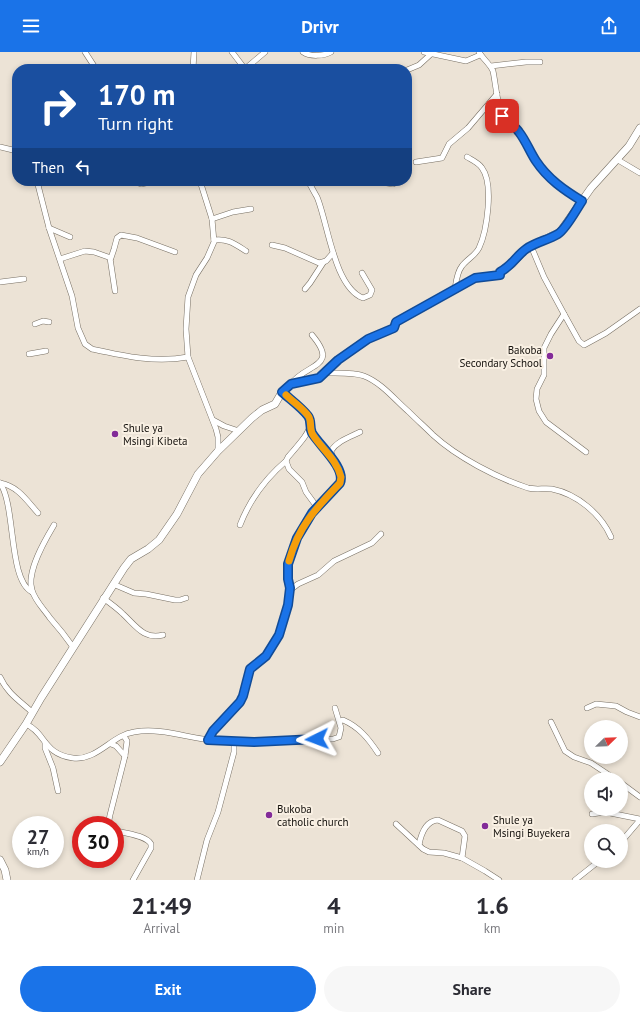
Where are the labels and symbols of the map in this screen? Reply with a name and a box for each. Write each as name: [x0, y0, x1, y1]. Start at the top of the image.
pin: [485, 99, 519, 133]
place label: Bakoba Secondary School: [459, 343, 543, 370]
marker: Bakoba Secondary School: [545, 351, 555, 361]
place label: Shule ya Msingi Kibeta: [123, 421, 187, 448]
marker: Shule ya Msingi Kibeta: [110, 429, 120, 439]
position arrow: [296, 718, 338, 760]
north arrow: [584, 720, 628, 764]
place label: Bukoba catholic church: [277, 802, 348, 829]
marker: Bukoba catholic church: [264, 810, 274, 820]
place label: Shule ya Msingi Buyekera: [493, 813, 570, 840]
speed limit sign: 30: [72, 816, 124, 868]
marker: Shule ya Msingi Buyekera: [480, 821, 490, 831]

